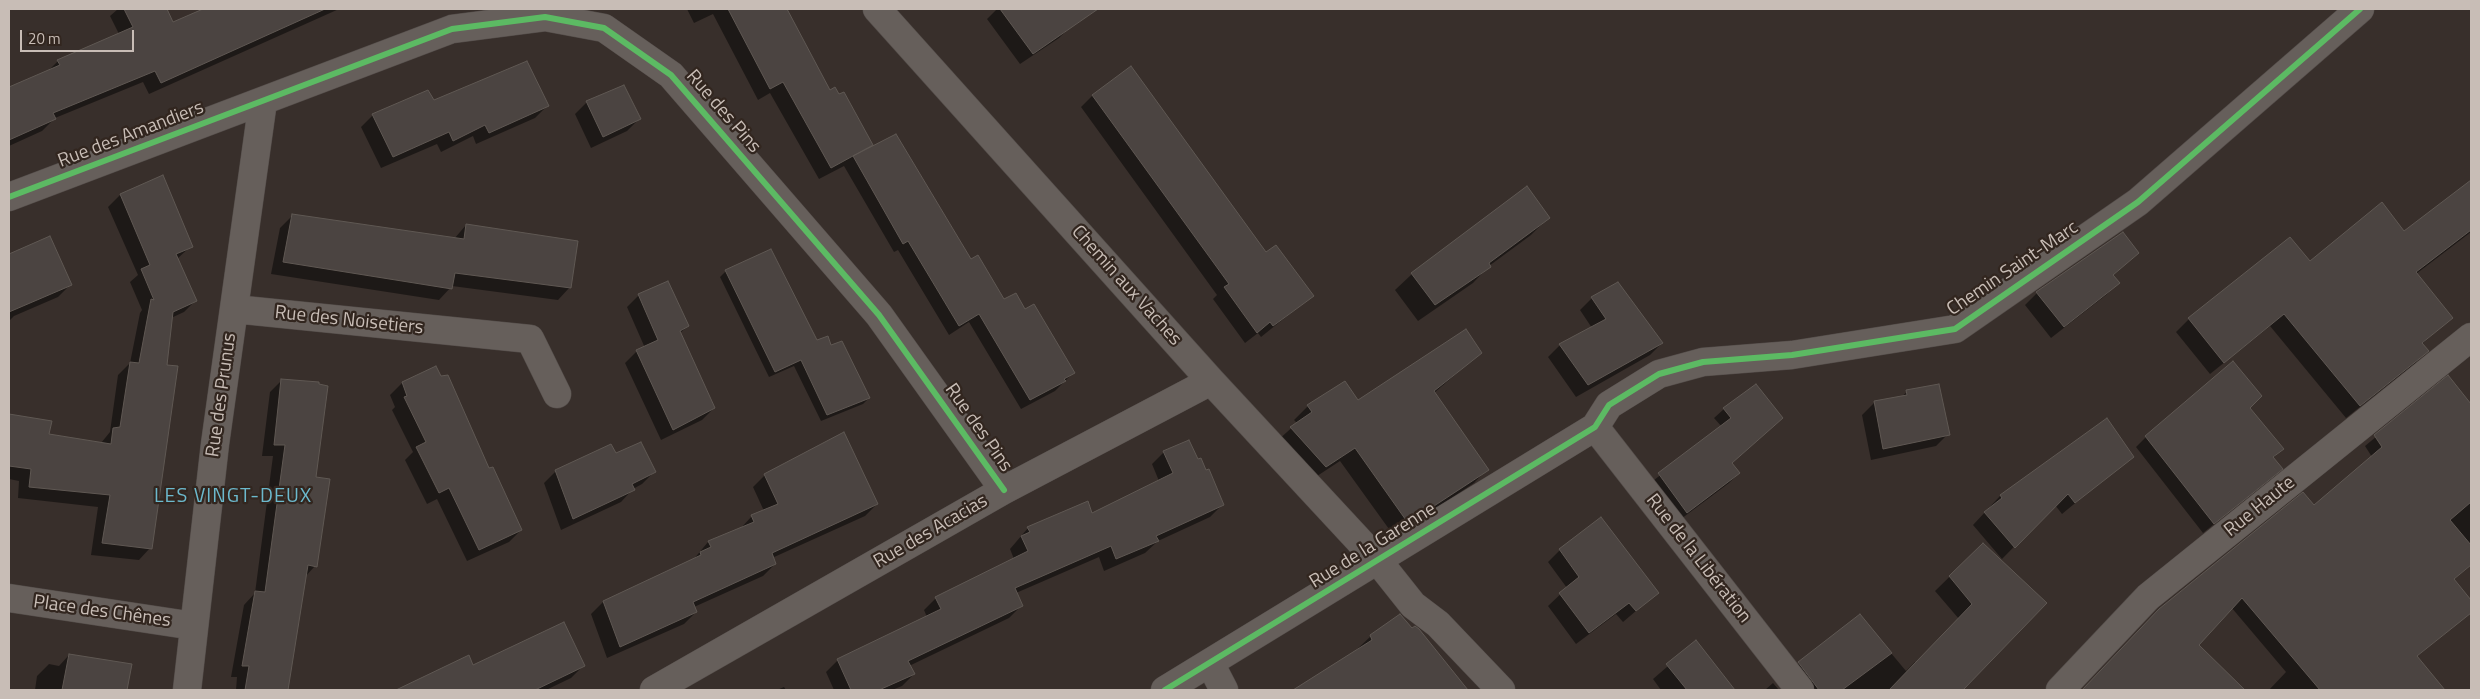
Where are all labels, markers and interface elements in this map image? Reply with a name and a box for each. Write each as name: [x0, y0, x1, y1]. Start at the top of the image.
scale bar: [22, 20, 136, 52]
text: 20 m: [28, 27, 61, 50]
street label: Rue des Pins: [681, 66, 765, 158]
street label: Rue des Amandiers: [55, 97, 207, 173]
street label: Chemin Saint-Marc: [1943, 217, 2083, 321]
street label: Chemin aux Vaches: [1066, 221, 1186, 351]
street label: Rue des Noisetiers: [274, 302, 424, 340]
street label: Rue des Prunus: [202, 331, 242, 459]
street label: Rue des Pins: [939, 379, 1017, 477]
street label: Rue Haute: [2220, 472, 2300, 542]
district label: LES VINGT-DEUX: [152, 485, 314, 509]
street label: Rue des Acacias: [870, 490, 992, 574]
street label: Rue de la Libération: [1641, 490, 1755, 628]
street label: Rue de la Garenne: [1306, 498, 1440, 594]
street label: Place des Chênes: [32, 591, 172, 633]

